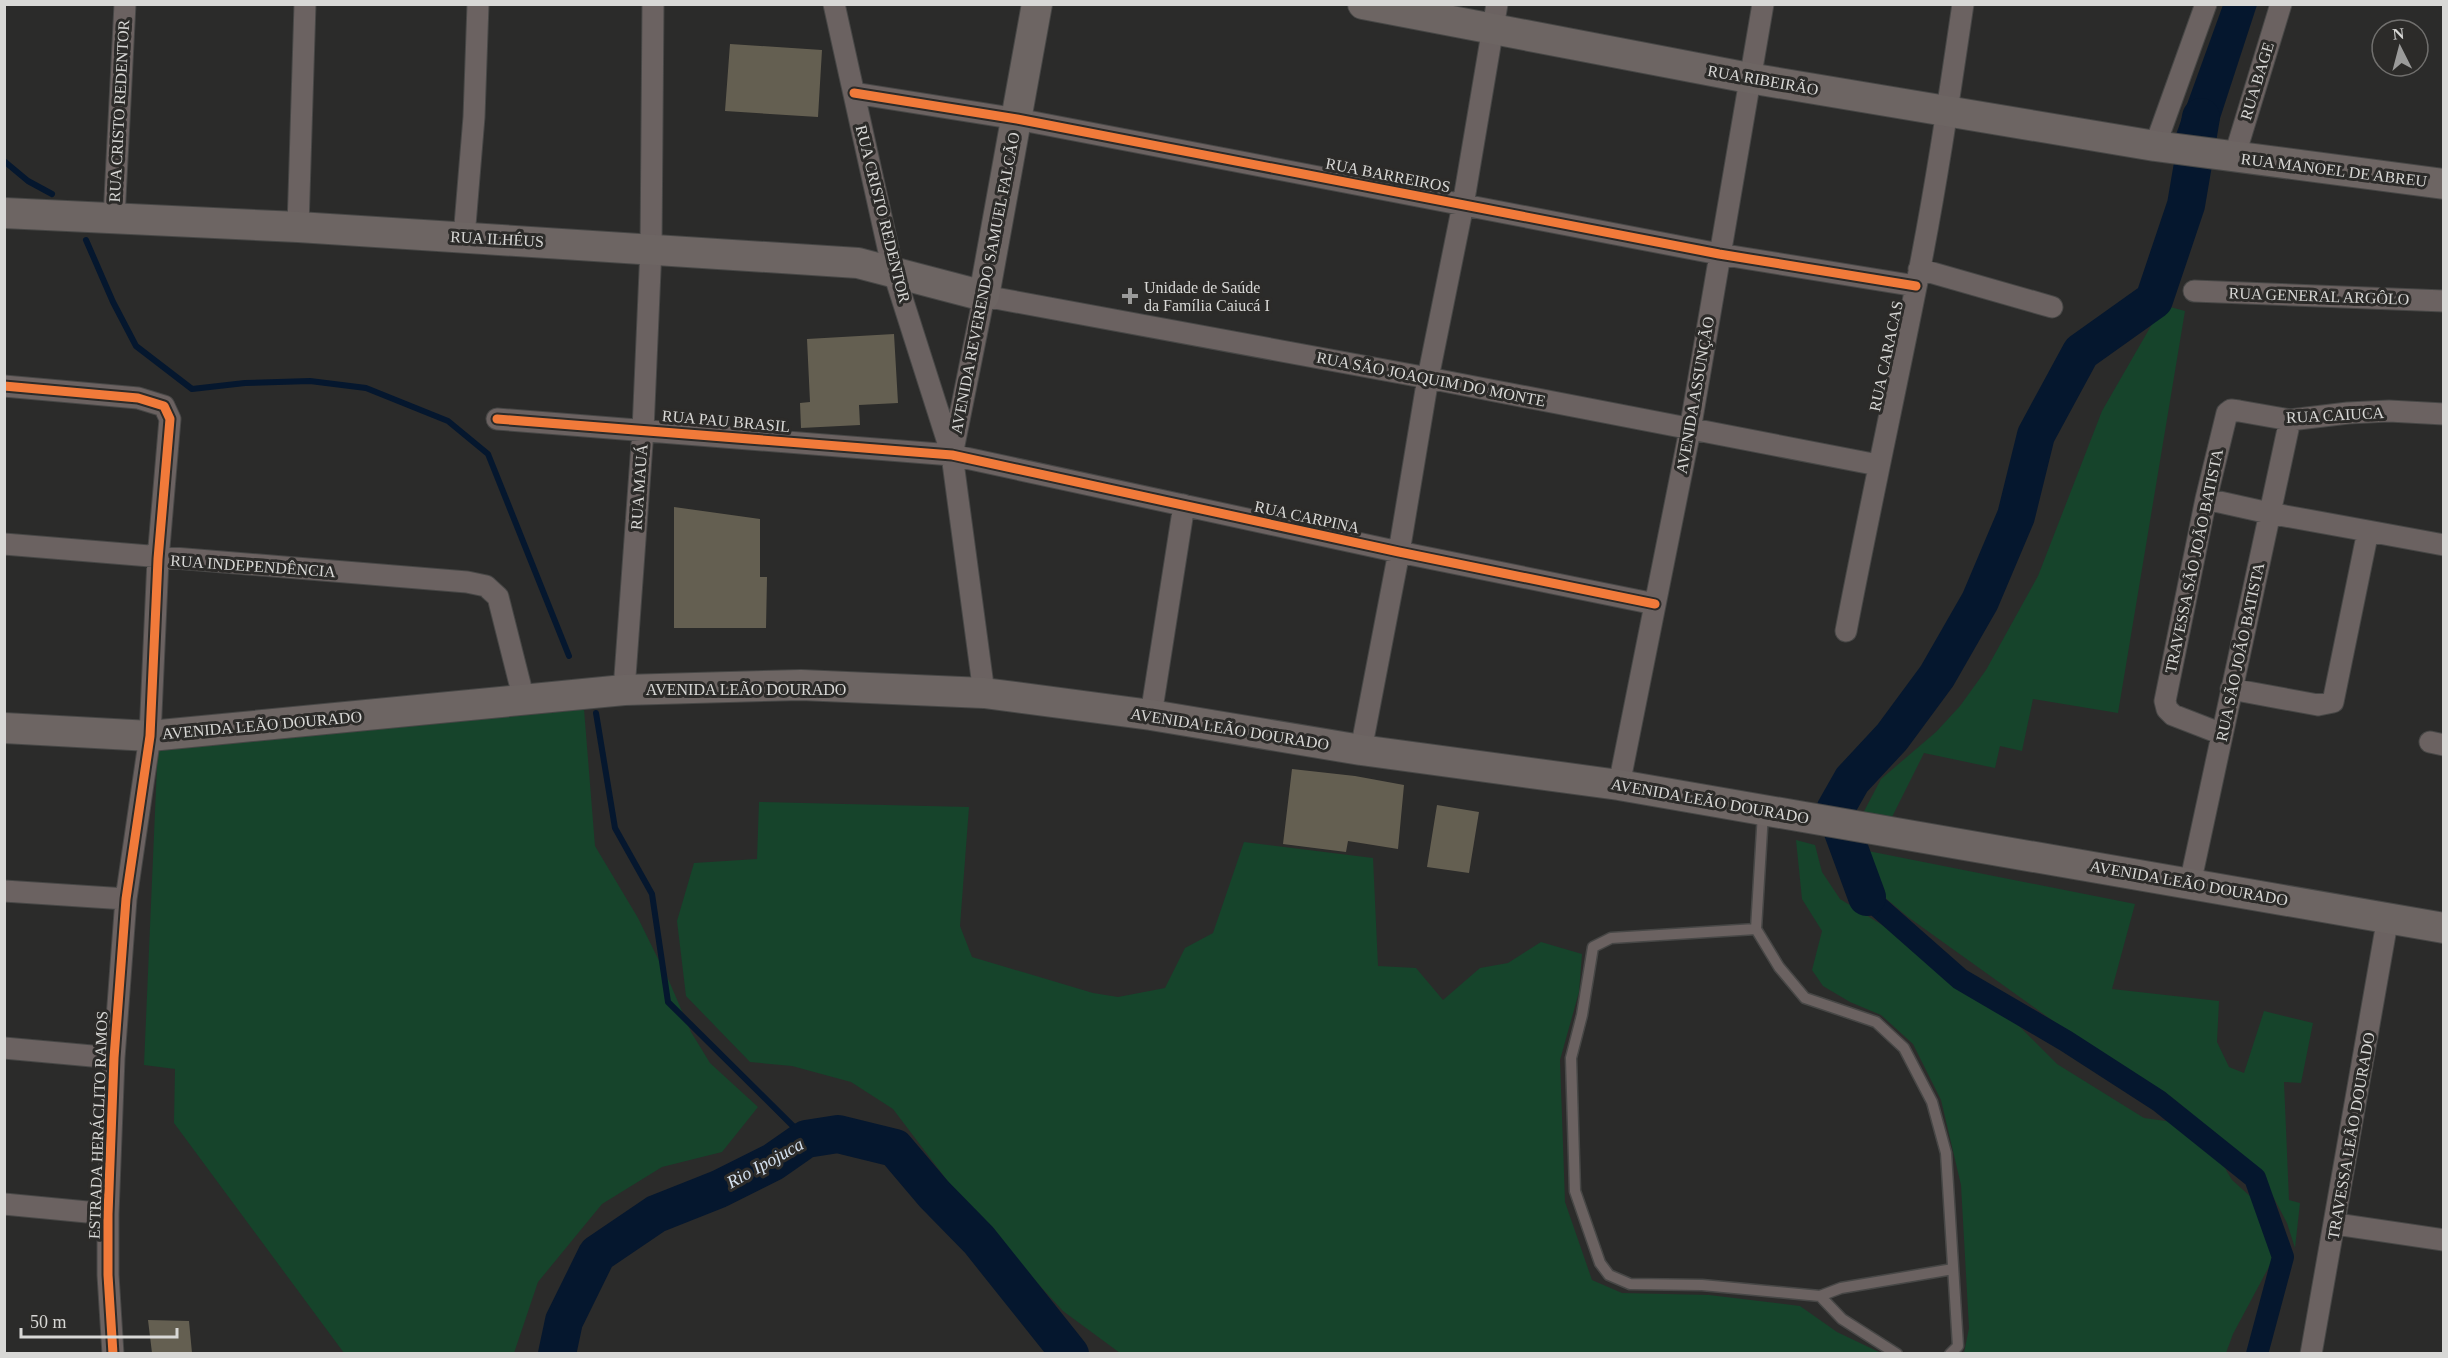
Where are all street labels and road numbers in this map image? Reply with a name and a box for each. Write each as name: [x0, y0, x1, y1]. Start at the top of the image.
street label: RUA CRISTO REDENTOR: [106, 19, 132, 203]
street label: RUA BAGE: [2237, 40, 2277, 122]
street label: RUA RIBEIRÃO: [1706, 62, 1820, 98]
street label: RUA CRISTO REDENTOR: [853, 123, 913, 305]
street label: AVENIDA REVERENDO SAMUEL FALCÃO: [947, 131, 1023, 435]
street label: RUA MANOEL DE ABREU: [2240, 150, 2428, 190]
street label: RUA BARREIROS: [1324, 155, 1452, 195]
street label: RUA ILHÉUS: [450, 227, 544, 250]
street label: RUA GENERAL ARGÔLO: [2228, 283, 2410, 308]
street label: RUA CARACAS: [1866, 299, 1906, 413]
street label: AVENIDA ASSUNÇÃO: [1673, 315, 1718, 475]
street label: RUA SÃO JOAQUIM DO MONTE: [1315, 348, 1547, 410]
street label: RUA CAIUCA: [2286, 404, 2385, 426]
street label: RUA PAU BRASIL: [661, 407, 791, 435]
street label: RUA MAUÁ: [627, 443, 651, 530]
street label: TRAVESSA SÃO JOÃO BATISTA: [2162, 447, 2226, 675]
street label: RUA CARPINA: [1253, 498, 1362, 537]
street label: RUA INDEPENDÊNCIA: [170, 551, 337, 580]
street label: RUA SÃO JOÃO BATISTA: [2213, 561, 2267, 743]
street label: AVENIDA LEÃO DOURADO: [646, 681, 846, 698]
street label: AVENIDA LEÃO DOURADO: [1130, 705, 1330, 753]
street label: AVENIDA LEÃO DOURADO: [161, 708, 363, 742]
street label: AVENIDA LEÃO DOURADO: [1610, 775, 1810, 827]
street label: AVENIDA LEÃO DOURADO: [2089, 857, 2289, 909]
street label: ESTRADA HERÁCLITO RAMOS: [85, 1011, 110, 1239]
street label: TRAVESSA LEÃO DOURADO: [2324, 1031, 2378, 1241]

